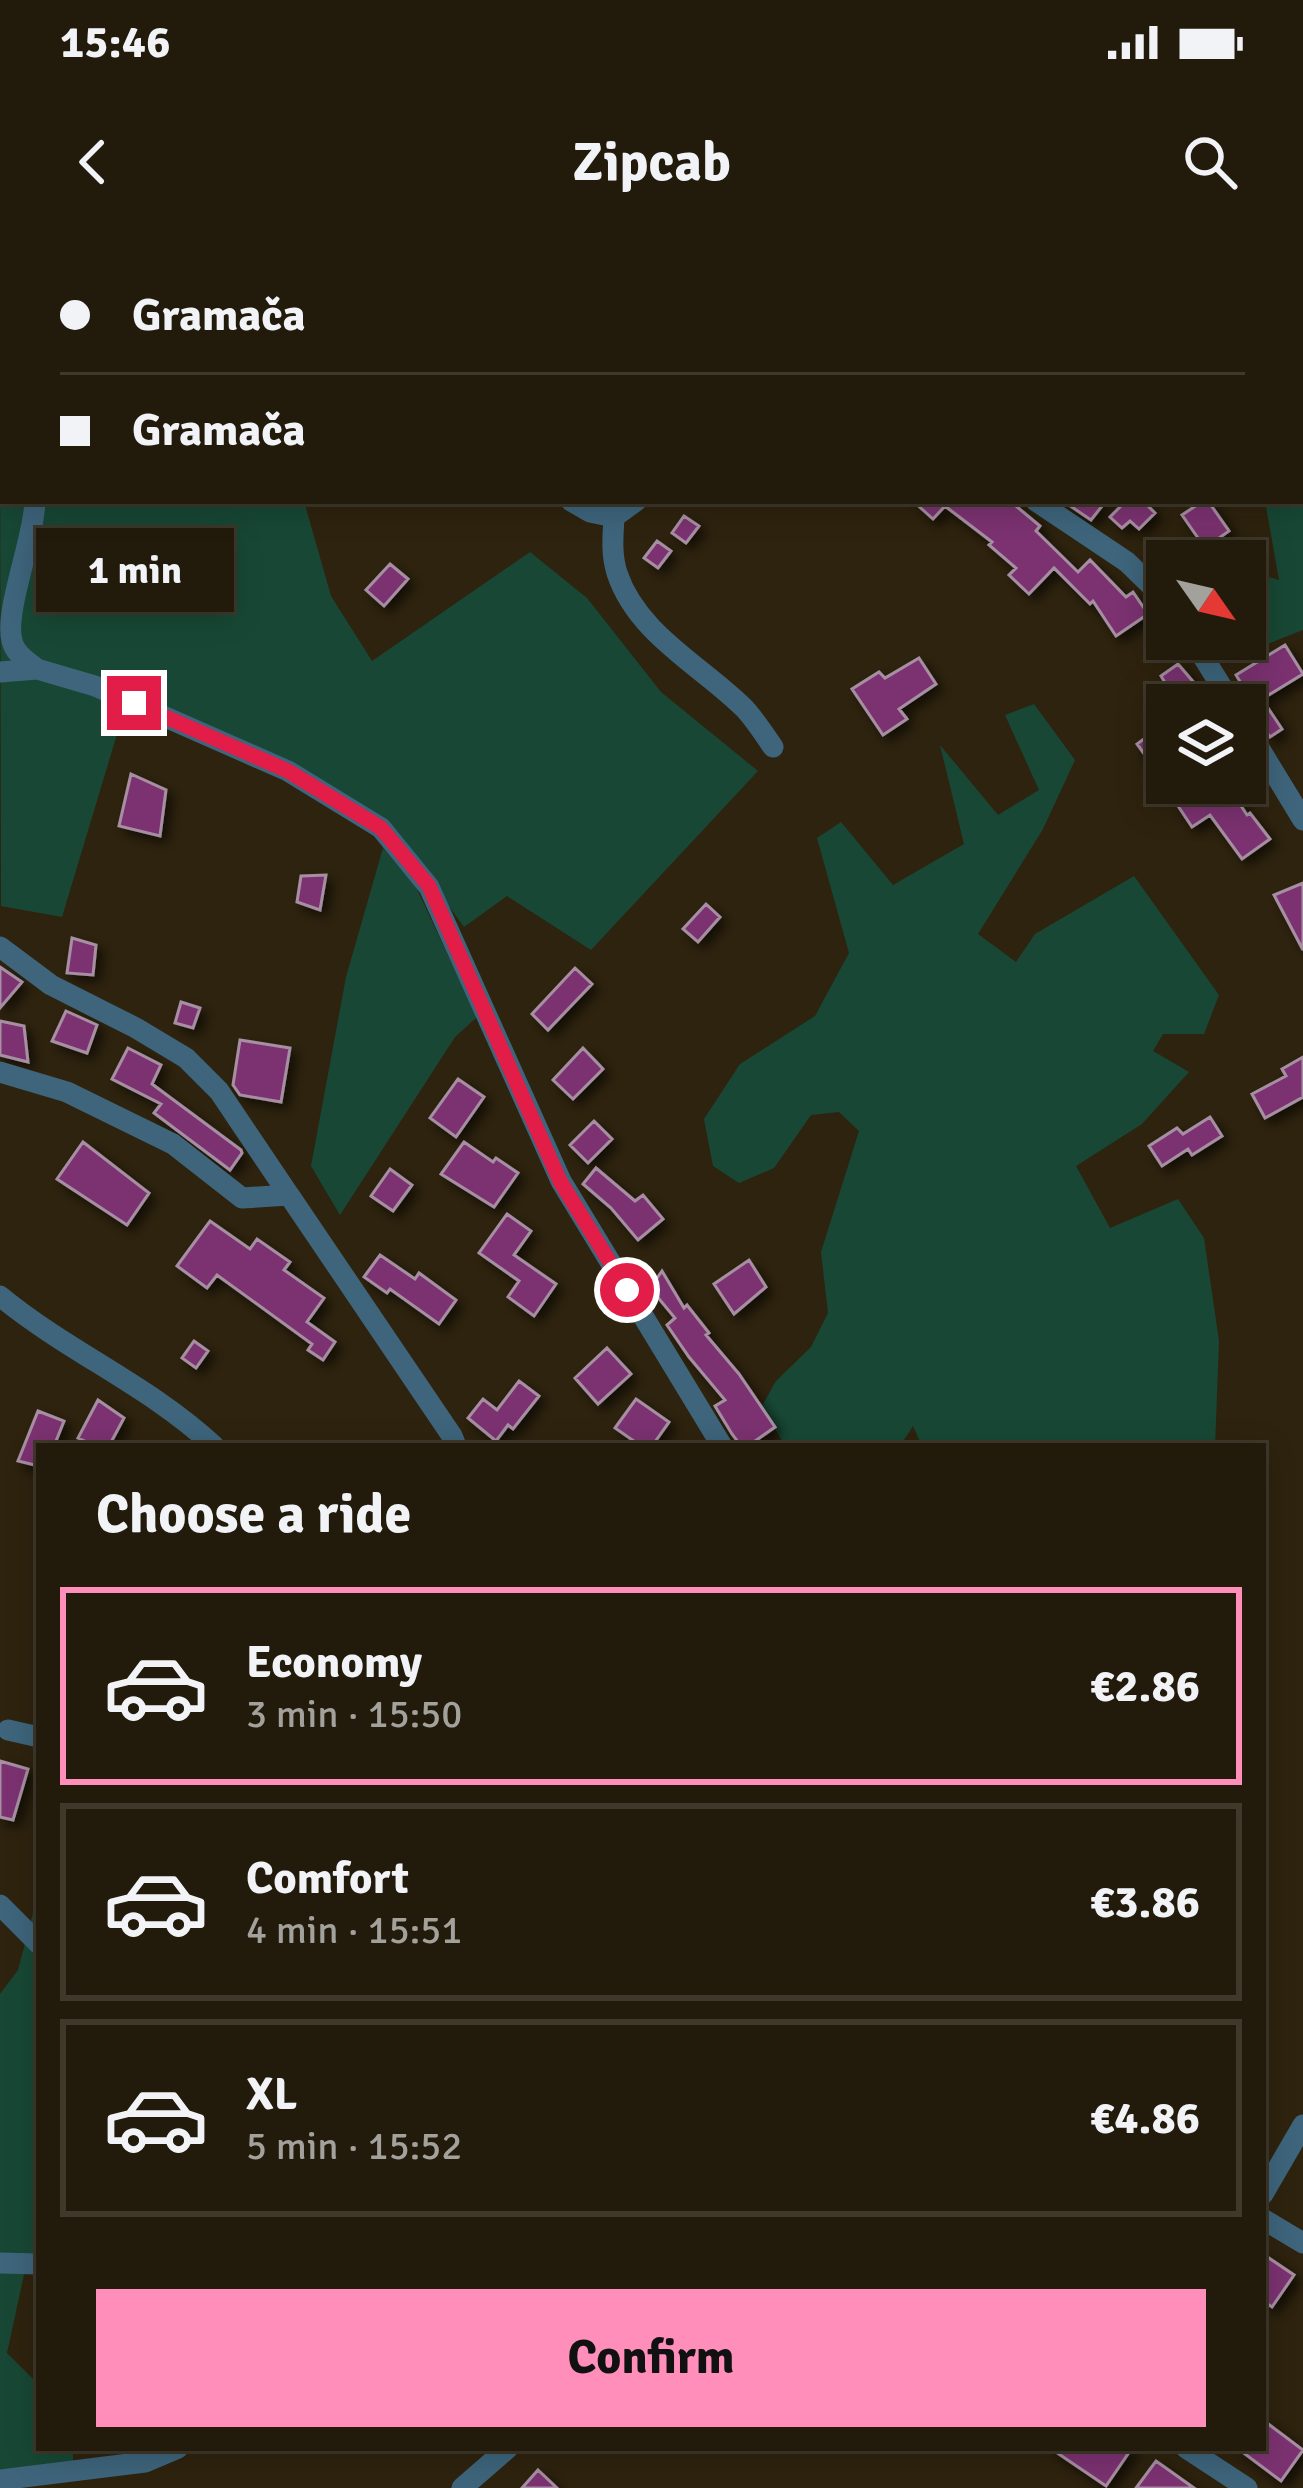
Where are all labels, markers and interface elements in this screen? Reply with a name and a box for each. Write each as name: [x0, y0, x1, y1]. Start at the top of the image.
text: 15:46: [60, 15, 170, 70]
icon: back: [60, 129, 126, 195]
text: Zipcab: [572, 129, 731, 196]
icon: search: [1177, 129, 1243, 195]
text: Gramača: [132, 288, 306, 343]
text: Gramača: [132, 403, 306, 458]
callout: 1 min: [35, 529, 233, 613]
north arrow: [1146, 540, 1266, 660]
map controls: [1146, 540, 1266, 804]
text: 1 min: [88, 546, 182, 594]
route end: [107, 676, 161, 730]
button: layers: [1146, 684, 1266, 804]
route start: [600, 1263, 654, 1317]
text: Choose a ride: [96, 1481, 411, 1548]
icon: car: [102, 1632, 210, 1740]
text: Economy: [246, 1635, 422, 1690]
text: €2.86: [1090, 1659, 1200, 1714]
text: 3 min · 15:50: [246, 1690, 462, 1738]
icon: car: [102, 1848, 210, 1956]
text: Comfort: [246, 1851, 409, 1906]
text: €3.86: [1090, 1875, 1200, 1930]
text: 4 min · 15:51: [246, 1906, 462, 1954]
icon: car: [102, 2064, 210, 2172]
text: XL: [246, 2067, 297, 2122]
text: €4.86: [1090, 2091, 1200, 2146]
text: 5 min · 15:52: [246, 2122, 462, 2170]
button: Confirm: [96, 2289, 1206, 2427]

